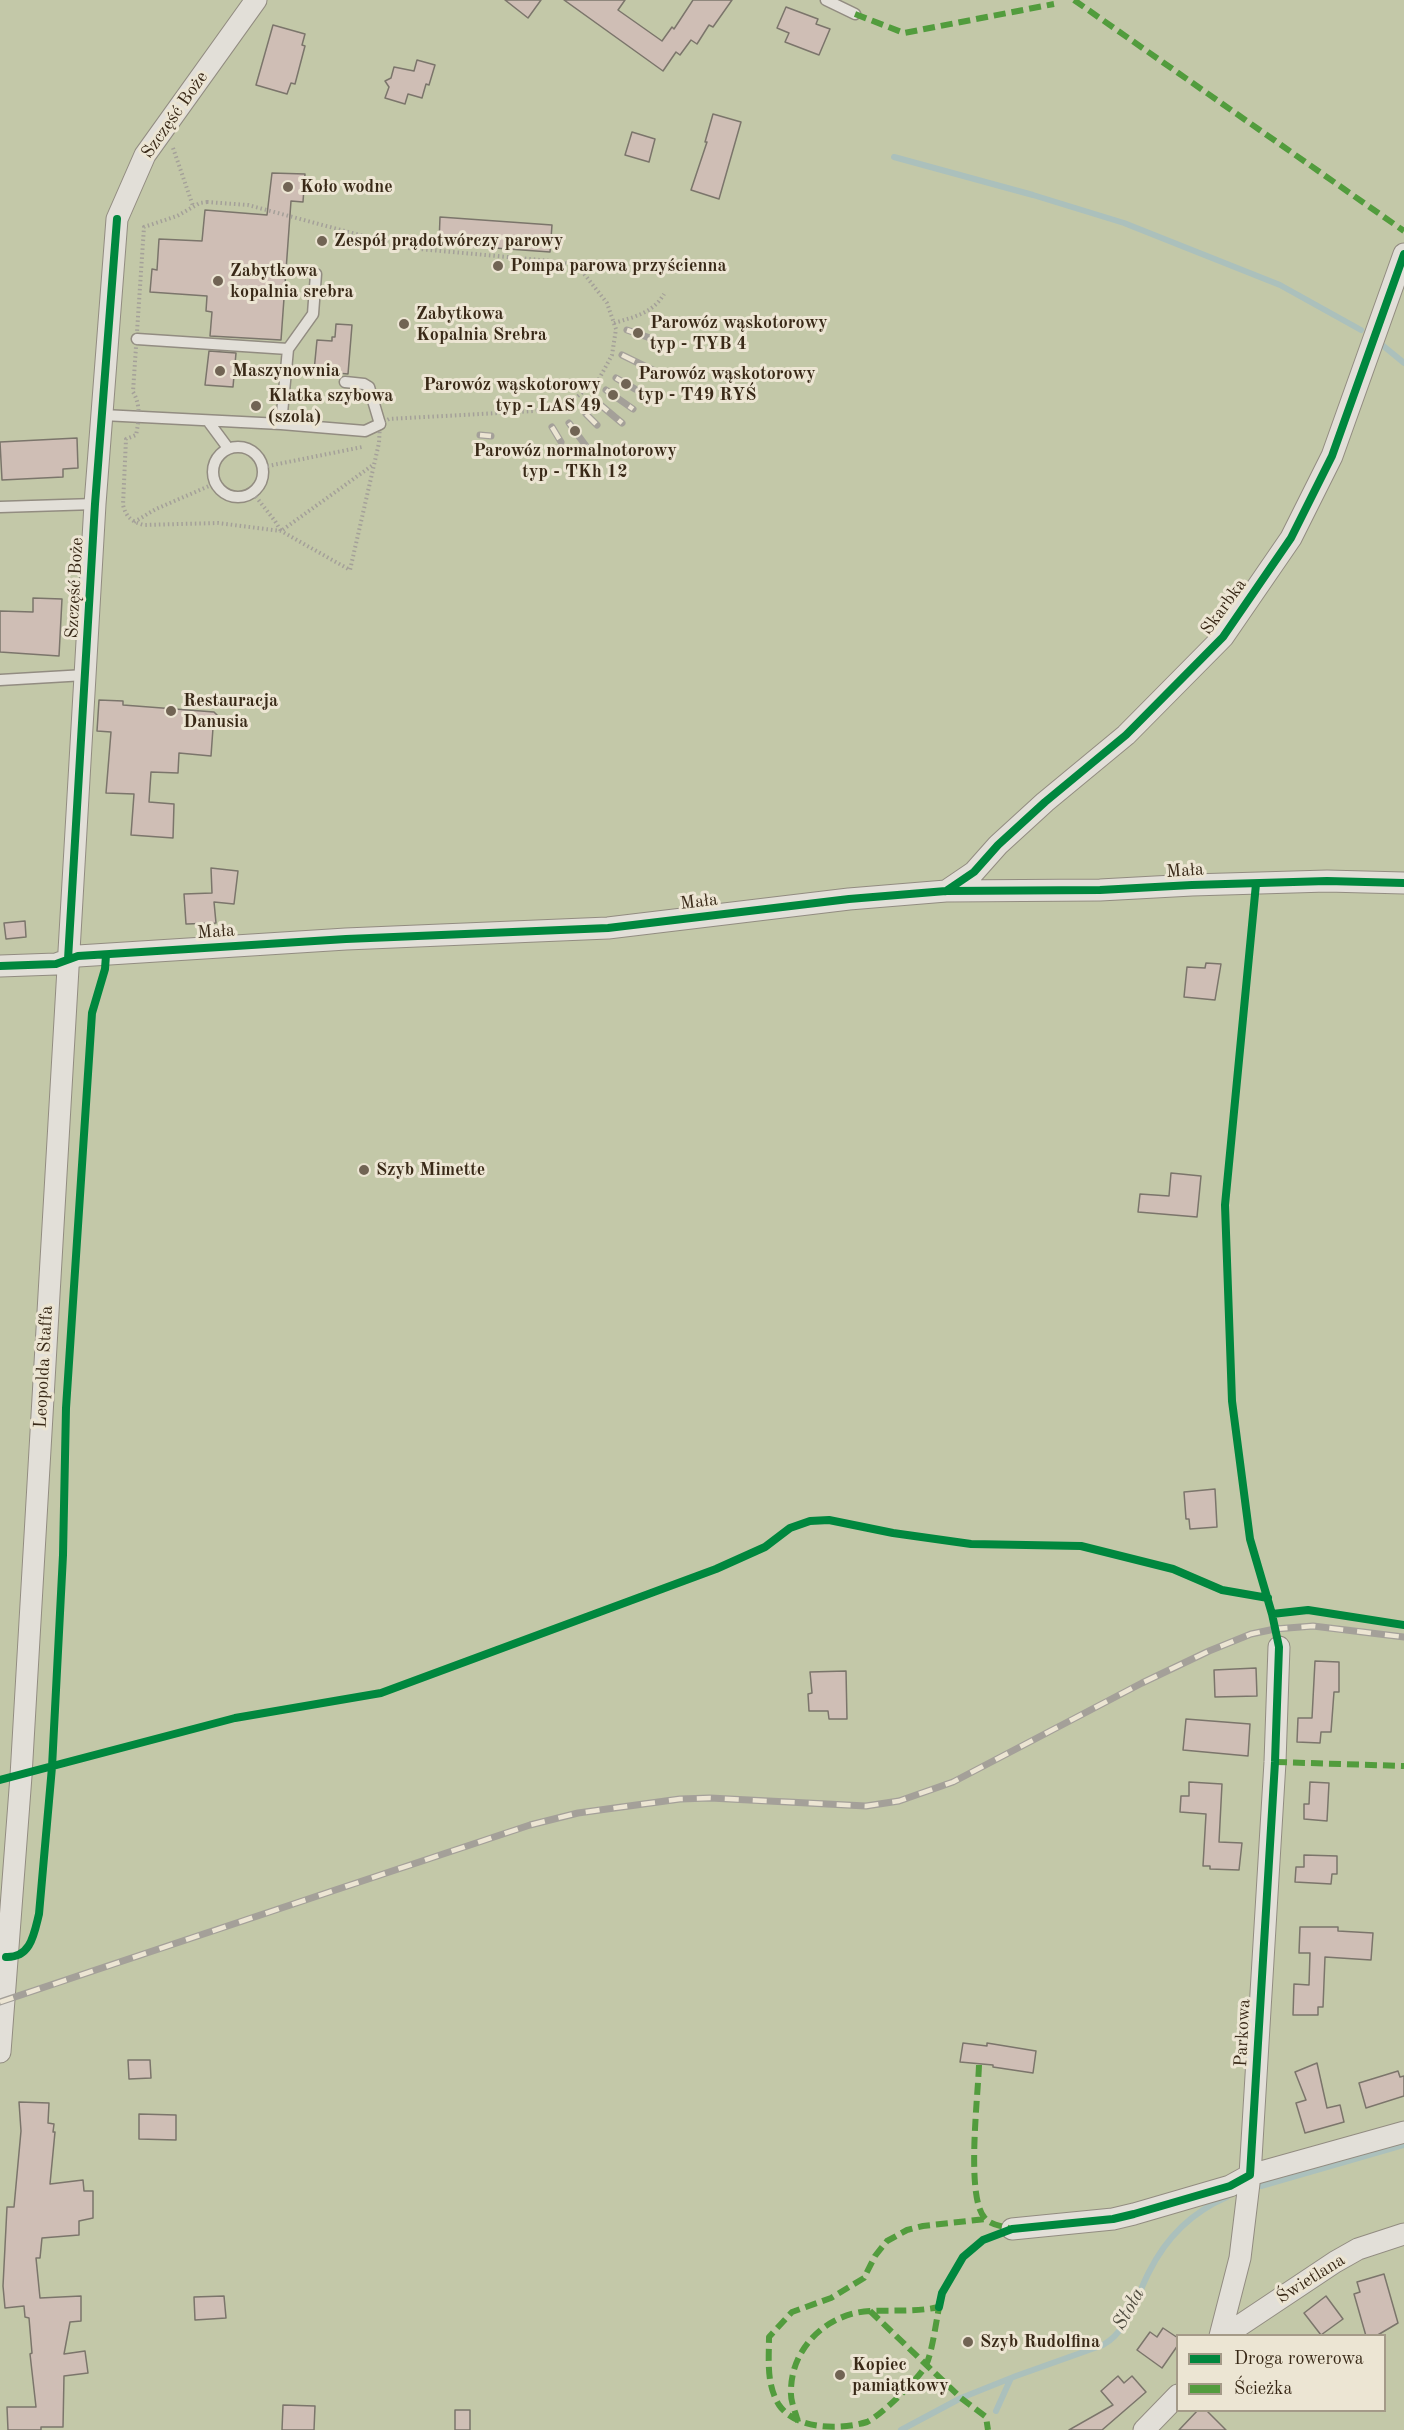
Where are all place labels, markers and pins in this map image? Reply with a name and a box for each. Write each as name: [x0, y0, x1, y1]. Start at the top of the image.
place label: Koło wodne: [300, 176, 393, 198]
marker: Koło wodne: [281, 180, 295, 194]
place label: Zespół prądotwórczy parowy: [334, 230, 563, 252]
marker: Zespół prądotwórczy parowy: [315, 234, 329, 248]
place label: Pompa parowa przyścienna: [510, 255, 727, 277]
marker: Pompa parowa przyścienna: [491, 259, 505, 273]
place label: Zabytkowa kopalnia srebra: [230, 260, 354, 302]
marker: Zabytkowa kopalnia srebra: [211, 274, 225, 288]
place label: Zabytkowa Kopalnia Srebra: [416, 303, 547, 346]
place label: Parowóz wąskotorowy typ - TYB 4: [650, 312, 828, 354]
marker: Zabytkowa Kopalnia Srebra: [397, 317, 411, 331]
marker: Parowóz wąskotorowy typ - TYB 4: [631, 326, 645, 340]
place label: Maszynownia: [232, 360, 340, 382]
place label: Parowóz wąskotorowy typ - T49 RYŚ: [638, 363, 816, 406]
marker: Maszynownia: [213, 364, 227, 378]
place label: Parowóz wąskotorowy typ - LAS 49: [423, 374, 601, 416]
marker: Parowóz wąskotorowy typ - T49 RYŚ: [619, 377, 633, 391]
place label: Klatka szybowa (szola): [268, 385, 393, 428]
marker: Parowóz wąskotorowy typ - LAS 49: [606, 388, 620, 402]
marker: Klatka szybowa (szola): [249, 399, 263, 413]
marker: Parowóz normalnotorowy typ - TKh 12: [568, 424, 582, 438]
place label: Parowóz normalnotorowy typ - TKh 12: [473, 440, 677, 482]
place label: Restauracja Danusia: [183, 690, 278, 732]
marker: Restauracja Danusia: [164, 704, 178, 718]
place label: Szyb Mimette: [376, 1159, 485, 1181]
marker: Szyb Mimette: [357, 1163, 371, 1177]
place label: Szyb Rudolfina: [980, 2331, 1100, 2353]
marker: Szyb Rudolfina: [961, 2335, 975, 2349]
place label: Kopiec pamiątkowy: [852, 2354, 949, 2396]
marker: Kopiec pamiątkowy: [833, 2368, 847, 2382]

